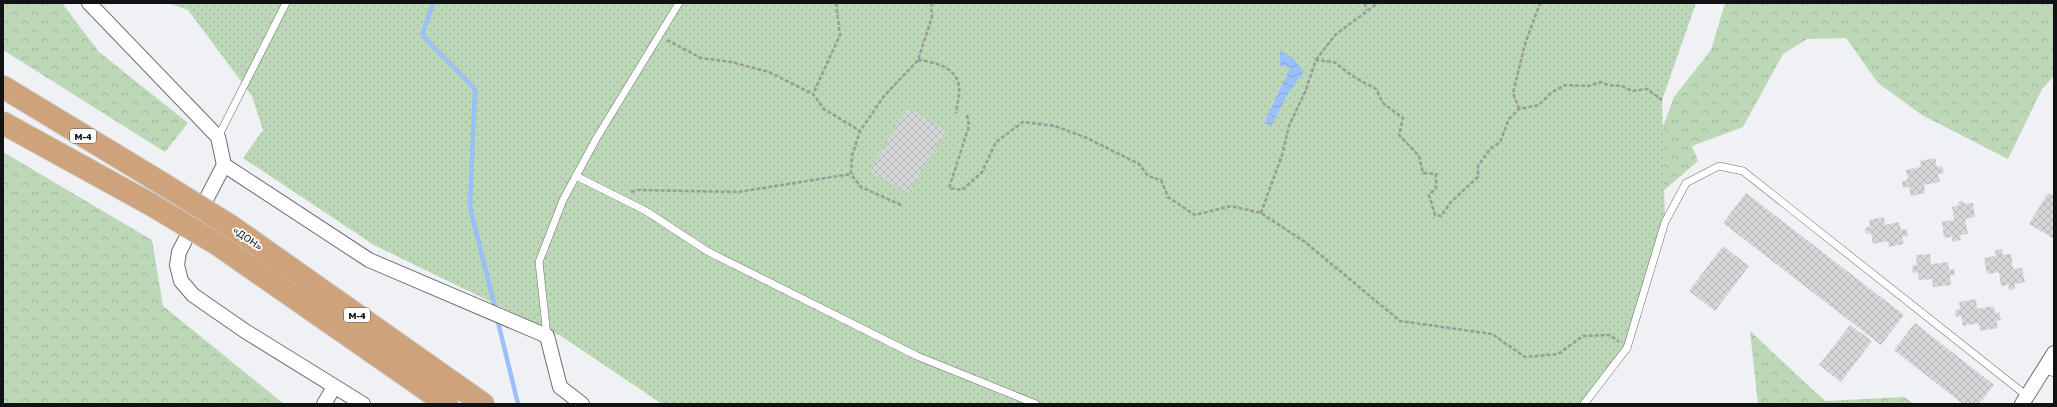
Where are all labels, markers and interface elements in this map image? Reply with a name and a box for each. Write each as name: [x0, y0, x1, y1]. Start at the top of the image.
road number: М-4: [70, 129, 96, 143]
street label: «ДОН»: [231, 224, 265, 253]
road number: М-4: [344, 308, 370, 322]

